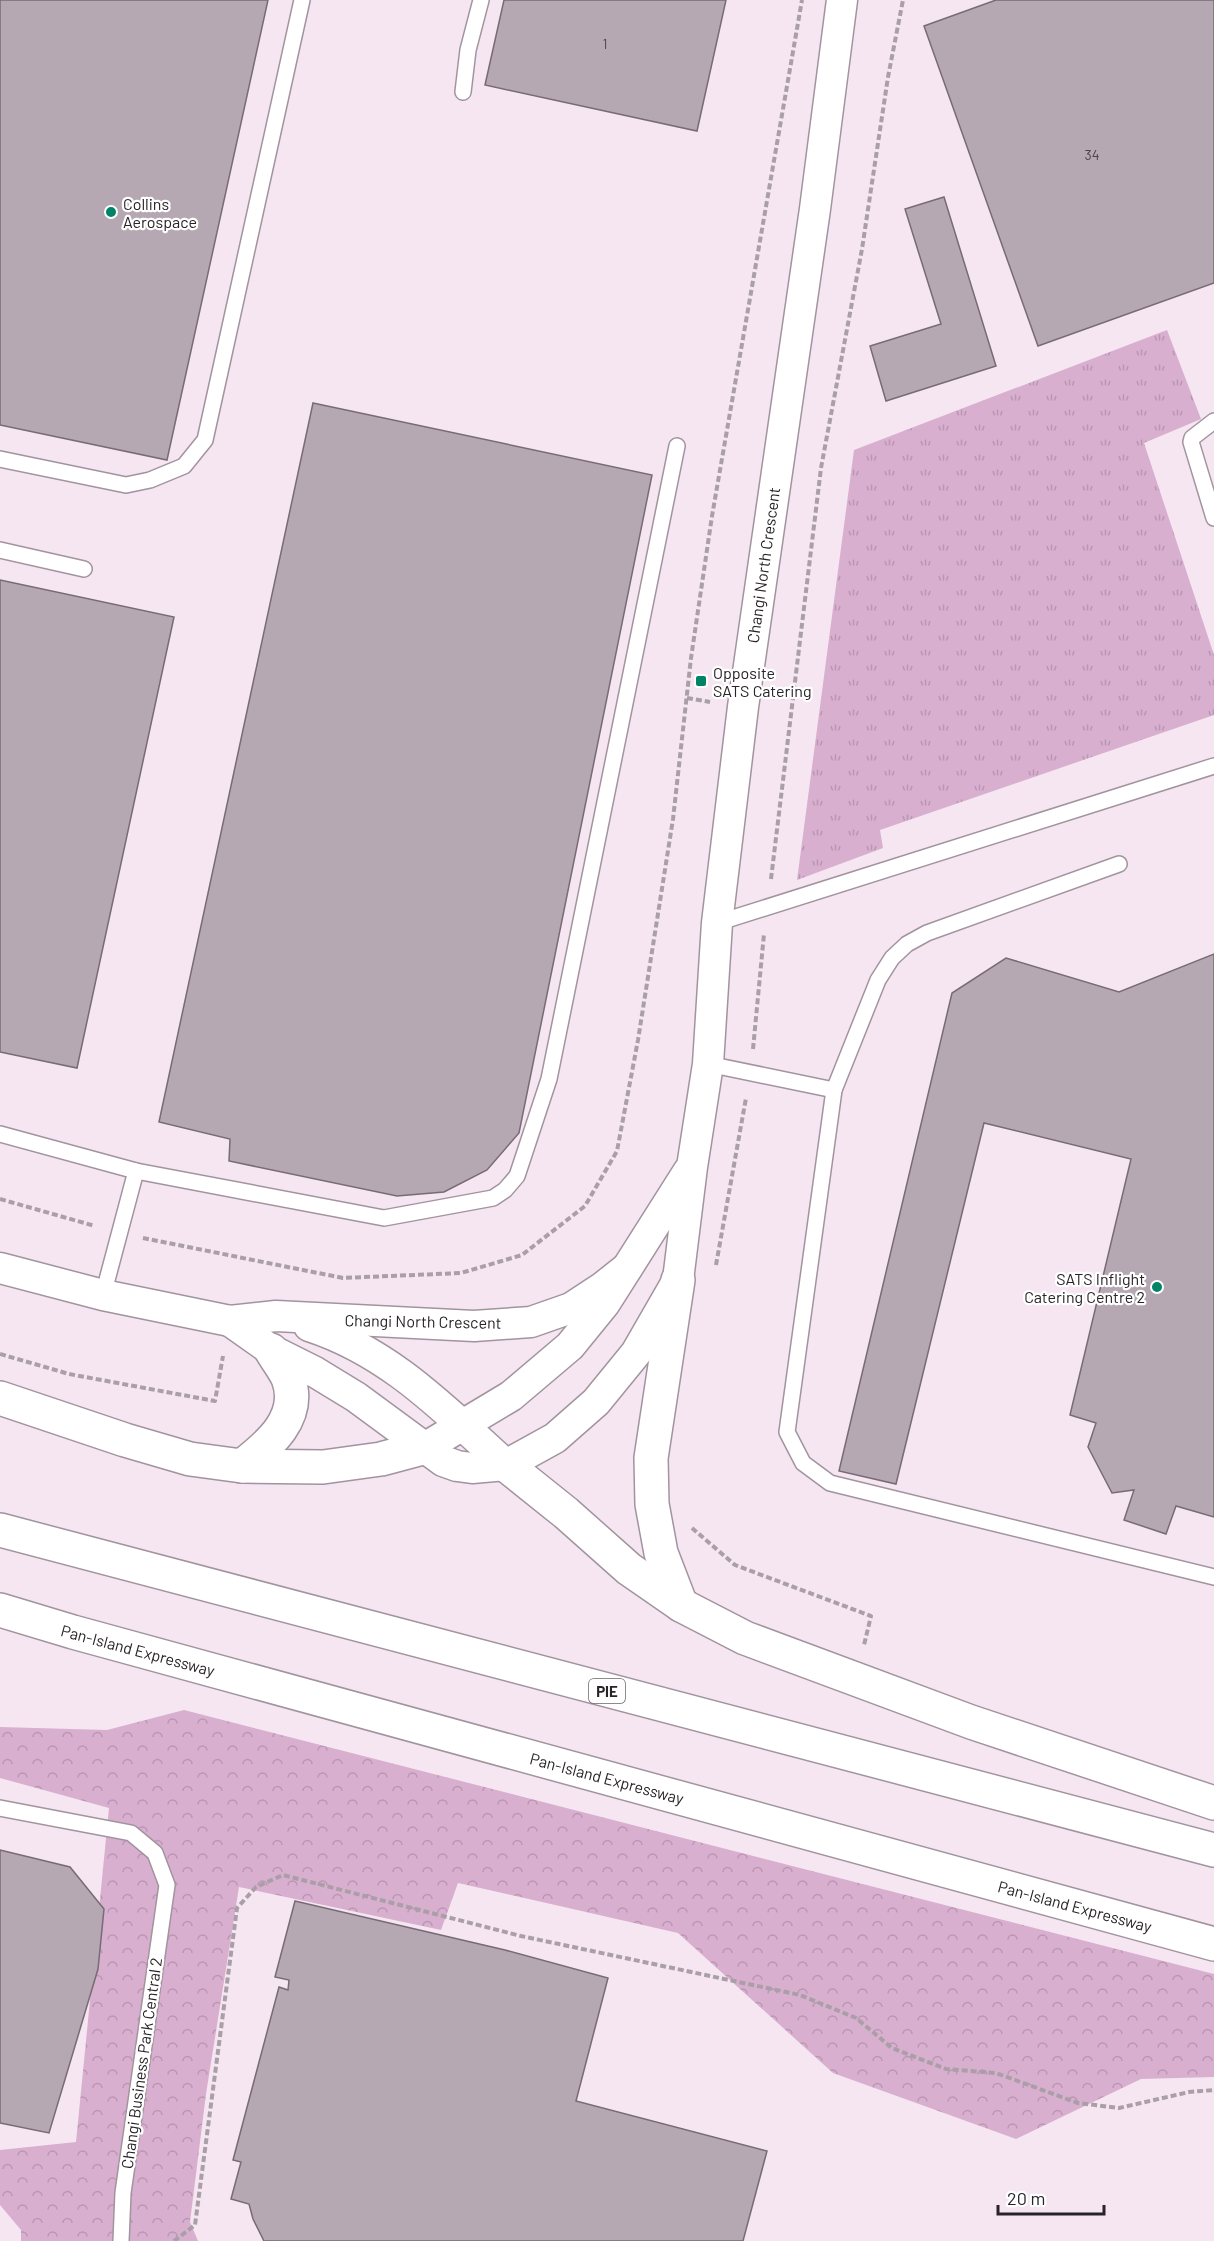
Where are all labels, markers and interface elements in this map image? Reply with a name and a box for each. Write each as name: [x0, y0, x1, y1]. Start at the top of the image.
house number: 1: [603, 35, 607, 52]
house number: 34: [1085, 146, 1099, 163]
place label: Collins Aerospace: [123, 194, 197, 231]
marker: Collins Aerospace: [104, 205, 118, 219]
street label: Changi North Crescent: [743, 486, 783, 644]
place label: Opposite SATS Catering: [713, 663, 812, 700]
marker: Opposite SATS Catering: [694, 674, 708, 688]
place label: SATS Inflight Catering Centre 2: [1024, 1269, 1145, 1306]
marker: SATS Inflight Catering Centre 2: [1150, 1280, 1164, 1294]
street label: Changi North Crescent: [344, 1310, 502, 1332]
street label: Pan-Island Expressway: [59, 1620, 218, 1680]
road number: PIE: [589, 1679, 625, 1703]
street label: Pan-Island Expressway: [528, 1748, 687, 1808]
street label: Pan-Island Expressway: [996, 1876, 1155, 1936]
street label: Changi Business Park Central 2: [117, 1956, 165, 2170]
scale bar: [998, 2178, 1104, 2216]
text: 20 m: [1007, 2187, 1045, 2209]

